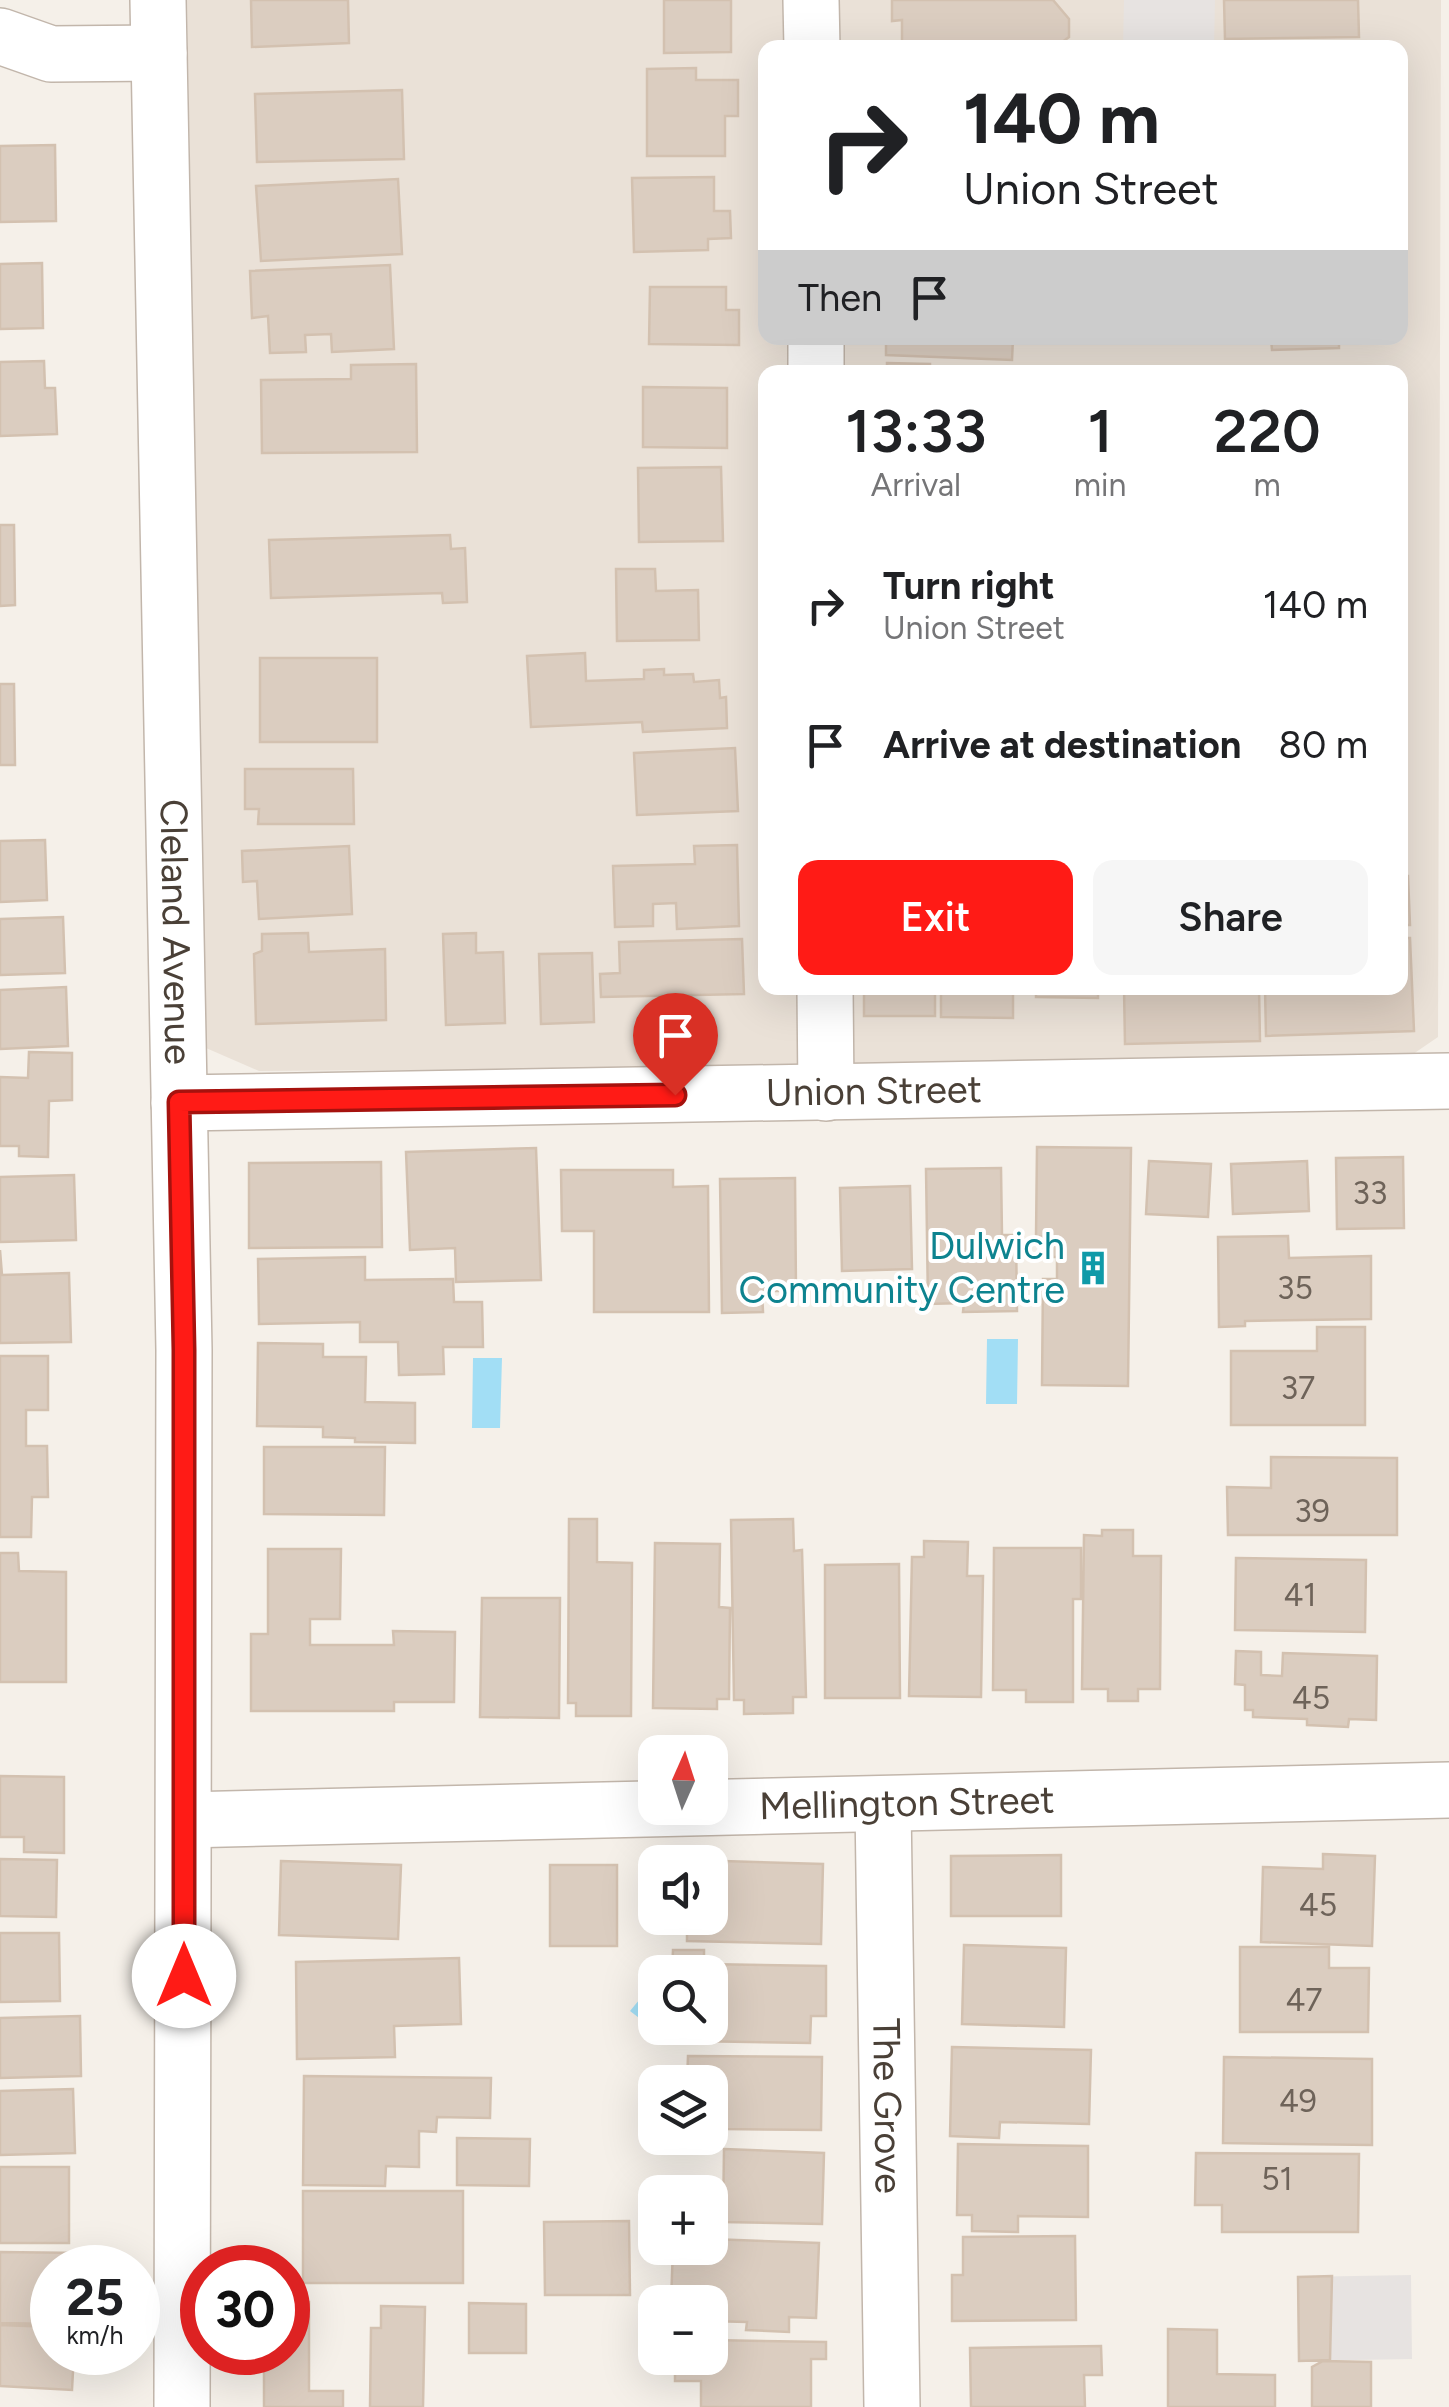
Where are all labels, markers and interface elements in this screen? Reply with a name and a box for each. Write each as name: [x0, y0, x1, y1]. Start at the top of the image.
text: 140 m: [963, 76, 1160, 161]
icon: right: [798, 80, 928, 210]
text: Union Street: [963, 161, 1219, 215]
icon: arrive: [902, 270, 957, 325]
text: Then: [798, 275, 882, 321]
text: 13:33: [845, 395, 987, 467]
text: 1: [1087, 395, 1113, 467]
text: 220: [1214, 395, 1321, 467]
text: Arrival: [871, 466, 961, 504]
text: min: [1074, 466, 1126, 504]
text: m: [1254, 466, 1281, 504]
text: Turn right: [883, 563, 1055, 609]
icon: right: [798, 578, 853, 633]
text: 140 m: [1263, 582, 1368, 628]
text: Union Street: [883, 609, 1065, 647]
icon: arrive: [798, 718, 853, 773]
text: Arrive at destination: [883, 722, 1241, 768]
text: 80 m: [1279, 722, 1368, 768]
street label: Cleland Avenue: [150, 799, 202, 1065]
button: Exit: [798, 860, 1073, 975]
button: Share: [1093, 860, 1368, 975]
pin: [633, 993, 718, 1096]
icon: arrive: [648, 1008, 703, 1063]
street label: Union Street: [765, 1066, 982, 1116]
house number: 33: [1353, 1174, 1387, 1212]
place label: Dulwich Community Centre: [739, 1223, 1065, 1313]
building icon: Dulwich Community Centre: [1074, 1249, 1112, 1287]
house number: 35: [1277, 1269, 1313, 1307]
house number: 37: [1281, 1369, 1315, 1407]
house number: 39: [1294, 1492, 1330, 1530]
house number: 41: [1283, 1576, 1317, 1614]
house number: 45: [1292, 1679, 1330, 1717]
north arrow: [638, 1735, 728, 1825]
map controls: [638, 1735, 728, 2375]
street label: Mellington Street: [759, 1776, 1055, 1829]
button: sound: [638, 1845, 728, 1935]
house number: 45: [1299, 1886, 1337, 1924]
position arrow: [132, 1924, 236, 2028]
button: search: [638, 1955, 728, 2045]
house number: 47: [1285, 1981, 1323, 2019]
street label: The Grove: [863, 2018, 912, 2194]
button: layers: [638, 2065, 728, 2155]
house number: 49: [1279, 2082, 1317, 2120]
house number: 51: [1261, 2160, 1293, 2198]
button: +: [638, 2175, 728, 2265]
speed limit sign: 30: [180, 2245, 310, 2375]
text: 25: [66, 2267, 124, 2328]
button: −: [638, 2285, 728, 2375]
text: km/h: [66, 2320, 124, 2350]

